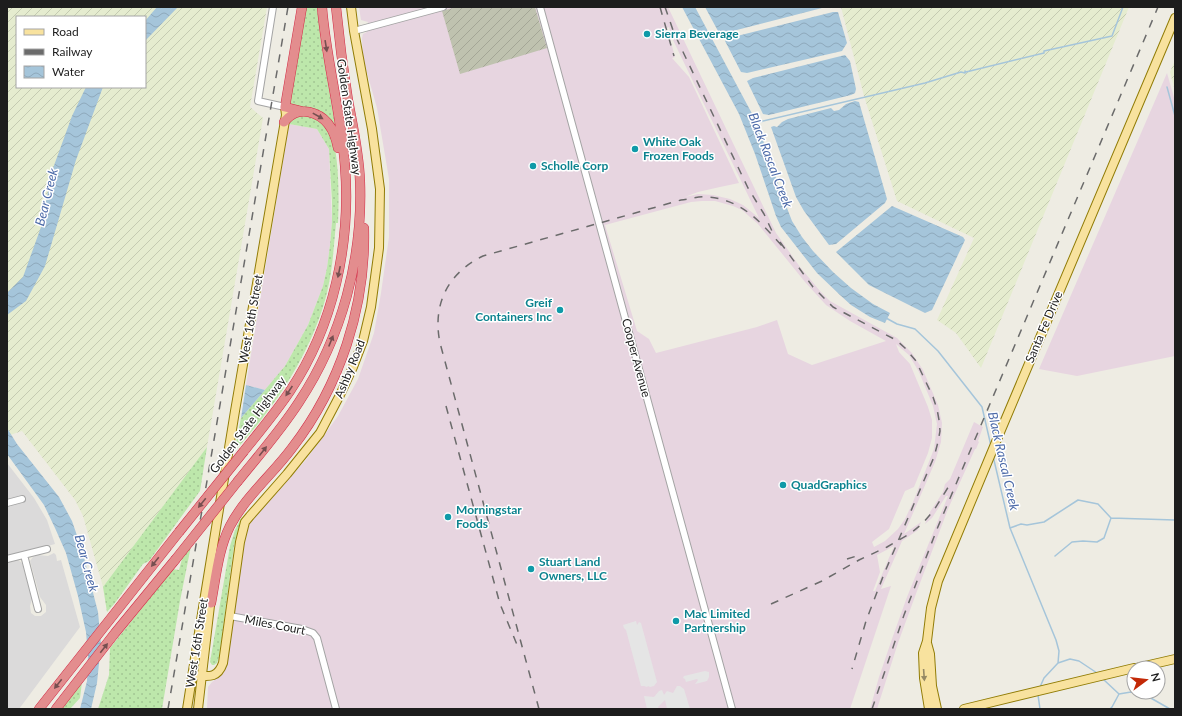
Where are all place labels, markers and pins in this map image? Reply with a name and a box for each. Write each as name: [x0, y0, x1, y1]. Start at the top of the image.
place label: Sierra Beverage: [655, 26, 739, 41]
marker: Sierra Beverage: [642, 29, 652, 39]
place label: White Oak Frozen Foods: [643, 134, 714, 163]
marker: White Oak Frozen Foods: [630, 144, 640, 154]
place label: Scholle Corp: [541, 158, 608, 173]
marker: Scholle Corp: [528, 161, 538, 171]
place label: Greif Containers Inc: [475, 295, 553, 324]
marker: Greif Containers Inc: [555, 305, 565, 315]
place label: QuadGraphics: [791, 477, 867, 492]
marker: QuadGraphics: [778, 480, 788, 490]
place label: Morningstar Foods: [456, 502, 522, 531]
marker: Morningstar Foods: [443, 512, 453, 522]
place label: Stuart Land Owners, LLC: [539, 554, 607, 583]
marker: Stuart Land Owners, LLC: [526, 564, 536, 574]
place label: Mac Limited Partnership: [684, 606, 750, 635]
marker: Mac Limited Partnership: [671, 616, 681, 626]

